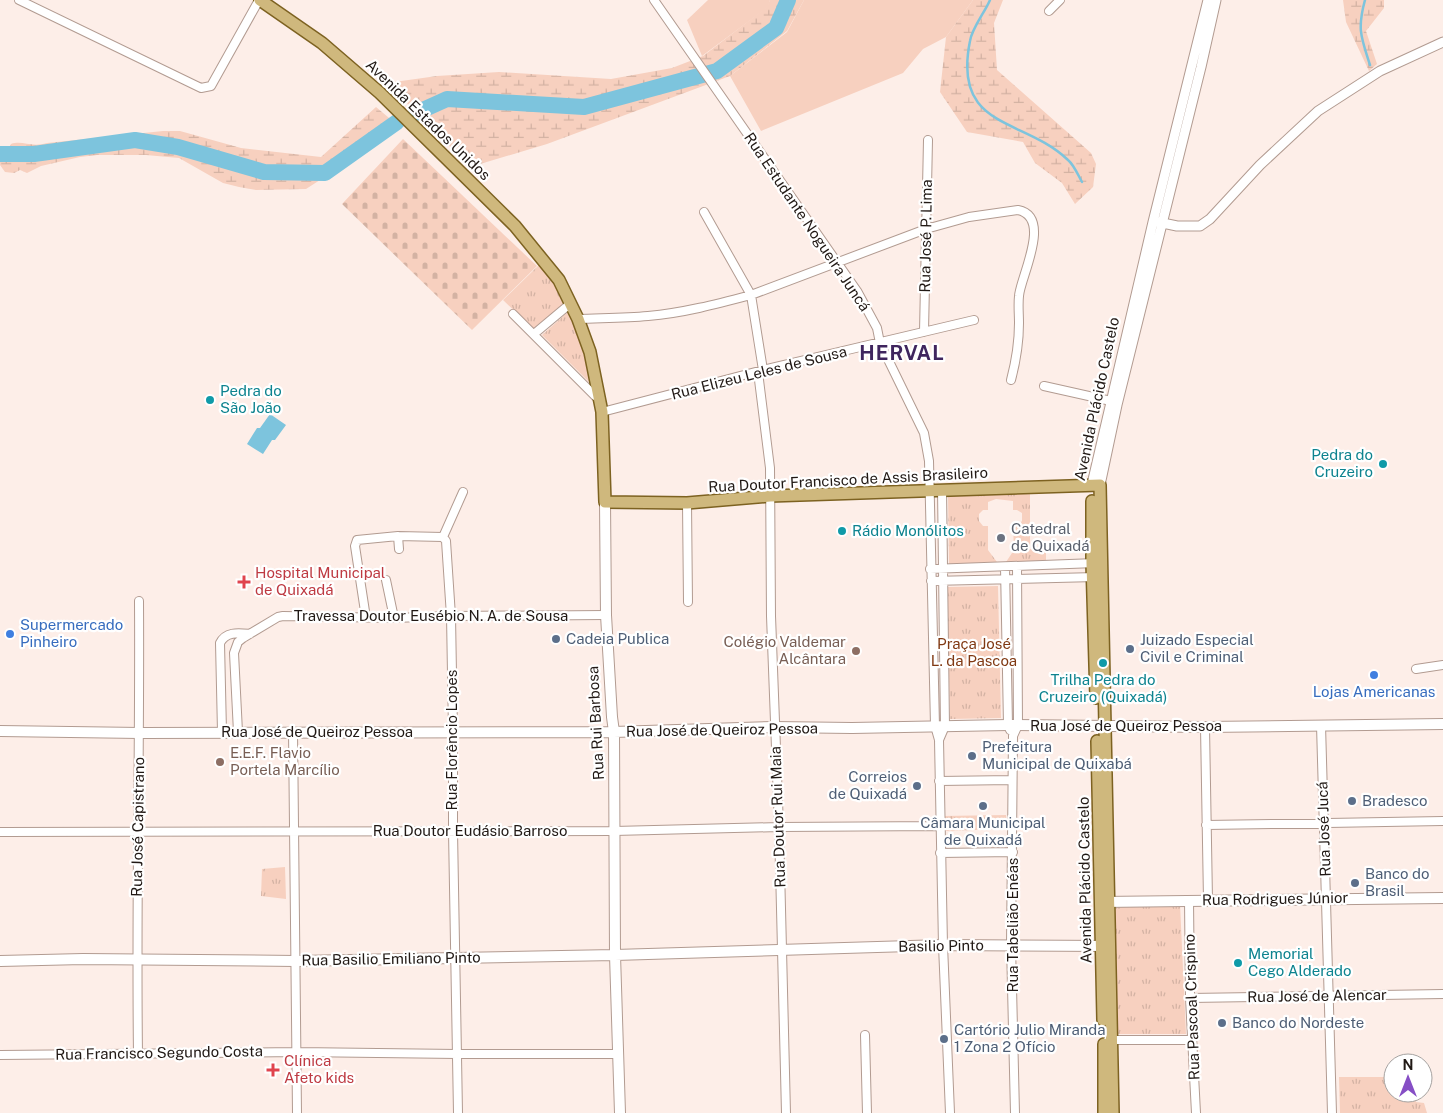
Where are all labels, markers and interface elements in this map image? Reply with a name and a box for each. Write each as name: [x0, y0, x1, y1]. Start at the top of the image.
street label: Avenida Estados Unidos: [363, 56, 494, 183]
street label: Rua Estudante Nogueira Juncá: [741, 129, 874, 314]
street label: Rua José P. Lima: [916, 179, 935, 293]
street label: Avenida Plácido Castelo: [1071, 316, 1122, 482]
district label: HERVAL: [859, 341, 945, 365]
street label: Rua Elizeu Leles de Sousa: [669, 342, 849, 403]
place label: Pedra do São João: [220, 382, 282, 416]
marker: Pedra do São João: [204, 394, 216, 406]
place label: Pedra do Cruzeiro: [1311, 446, 1373, 480]
marker: Pedra do Cruzeiro: [1377, 458, 1389, 470]
street label: Rua Doutor Francisco de Assis Brasileiro: [708, 464, 988, 495]
place label: Catedral de Quixadá: [1011, 520, 1089, 554]
place label: Rádio Monólitos: [852, 522, 964, 539]
marker: Rádio Monólitos: [836, 525, 848, 537]
marker: Catedral de Quixadá: [995, 532, 1007, 544]
place label: Hospital Municipal de Quixadá: [255, 564, 385, 598]
marker: Hospital Municipal de Quixadá: [237, 575, 251, 589]
street label: Travessa Doutor Eusébio N. A. de Sousa: [294, 607, 568, 624]
place label: Supermercado Pinheiro: [20, 616, 123, 650]
marker: Supermercado Pinheiro: [4, 628, 16, 640]
place label: Cadeia Publica: [566, 630, 669, 647]
place label: Juizado Especial Civil e Criminal: [1140, 631, 1254, 665]
marker: Cadeia Publica: [550, 633, 562, 645]
place label: Colégio Valdemar Alcântara: [723, 633, 846, 667]
park label: Praça José L. da Pascoa: [931, 635, 1017, 669]
marker: Juizado Especial Civil e Criminal: [1124, 643, 1136, 655]
marker: Colégio Valdemar Alcântara: [850, 645, 862, 657]
marker: Trilha Pedra do Cruzeiro (Quixadá): [1097, 657, 1109, 669]
street label: Rua Rui Barbosa: [584, 665, 607, 781]
marker: Lojas Americanas: [1368, 669, 1380, 681]
street label: Rua Florêncio Lopes: [443, 670, 460, 810]
place label: Trilha Pedra do Cruzeiro (Quixadá): [1039, 671, 1167, 705]
place label: Lojas Americanas: [1313, 683, 1435, 700]
street label: Rua José de Queiroz Pessoa: [1030, 717, 1222, 734]
street label: Rua José de Queiroz Pessoa: [626, 719, 818, 740]
street label: Rua José de Queiroz Pessoa: [221, 723, 413, 740]
place label: Prefeitura Municipal de Quixabá: [982, 738, 1132, 772]
place label: E.E.F. Flavio Portela Marcílio: [230, 744, 340, 778]
street label: Rua Doutor Rui Maia: [767, 746, 788, 888]
marker: Prefeitura Municipal de Quixabá: [966, 750, 978, 762]
marker: E.E.F. Flavio Portela Marcílio: [214, 756, 226, 768]
street label: Rua José Capistrano: [128, 757, 147, 897]
place label: Correios de Quixadá: [829, 768, 907, 802]
marker: Correios de Quixadá: [911, 780, 923, 792]
street label: Rua José Jucá: [1313, 781, 1334, 877]
place label: Bradesco: [1362, 792, 1428, 809]
marker: Bradesco: [1346, 795, 1358, 807]
street label: Avenida Plácido Castelo: [1075, 797, 1094, 963]
marker: Câmara Municipal de Quixadá: [977, 800, 989, 812]
place label: Câmara Municipal de Quixadá: [920, 814, 1046, 848]
street label: Rua Doutor Eudásio Barroso: [373, 822, 567, 839]
street label: Rua Tabelião Enéas: [1004, 858, 1021, 992]
place label: Banco do Brasil: [1365, 865, 1429, 899]
marker: Banco do Brasil: [1349, 877, 1361, 889]
street label: Rua Rodrigues Júnior: [1202, 889, 1348, 908]
street label: Rua Pascoal Crispino: [1180, 934, 1203, 1080]
street label: Basilio Pinto: [898, 936, 984, 955]
place label: Memorial Cego Alderado: [1248, 945, 1351, 979]
street label: Rua Basilio Emiliano Pinto: [301, 948, 481, 969]
marker: Memorial Cego Alderado: [1232, 957, 1244, 969]
street label: Rua José de Alencar: [1247, 986, 1387, 1005]
place label: Banco do Nordeste: [1232, 1014, 1364, 1031]
marker: Banco do Nordeste: [1216, 1017, 1228, 1029]
place label: Cartório Julio Miranda 1 Zona 2 Ofício: [954, 1021, 1106, 1055]
marker: Cartório Julio Miranda 1 Zona 2 Ofício: [938, 1033, 950, 1045]
street label: Rua Francisco Segundo Costa: [55, 1042, 263, 1063]
place label: Clínica Afeto kids: [284, 1052, 354, 1086]
north arrow: [1383, 1053, 1433, 1103]
text: N: [1403, 1057, 1413, 1073]
marker: Clínica Afeto kids: [266, 1063, 280, 1077]

